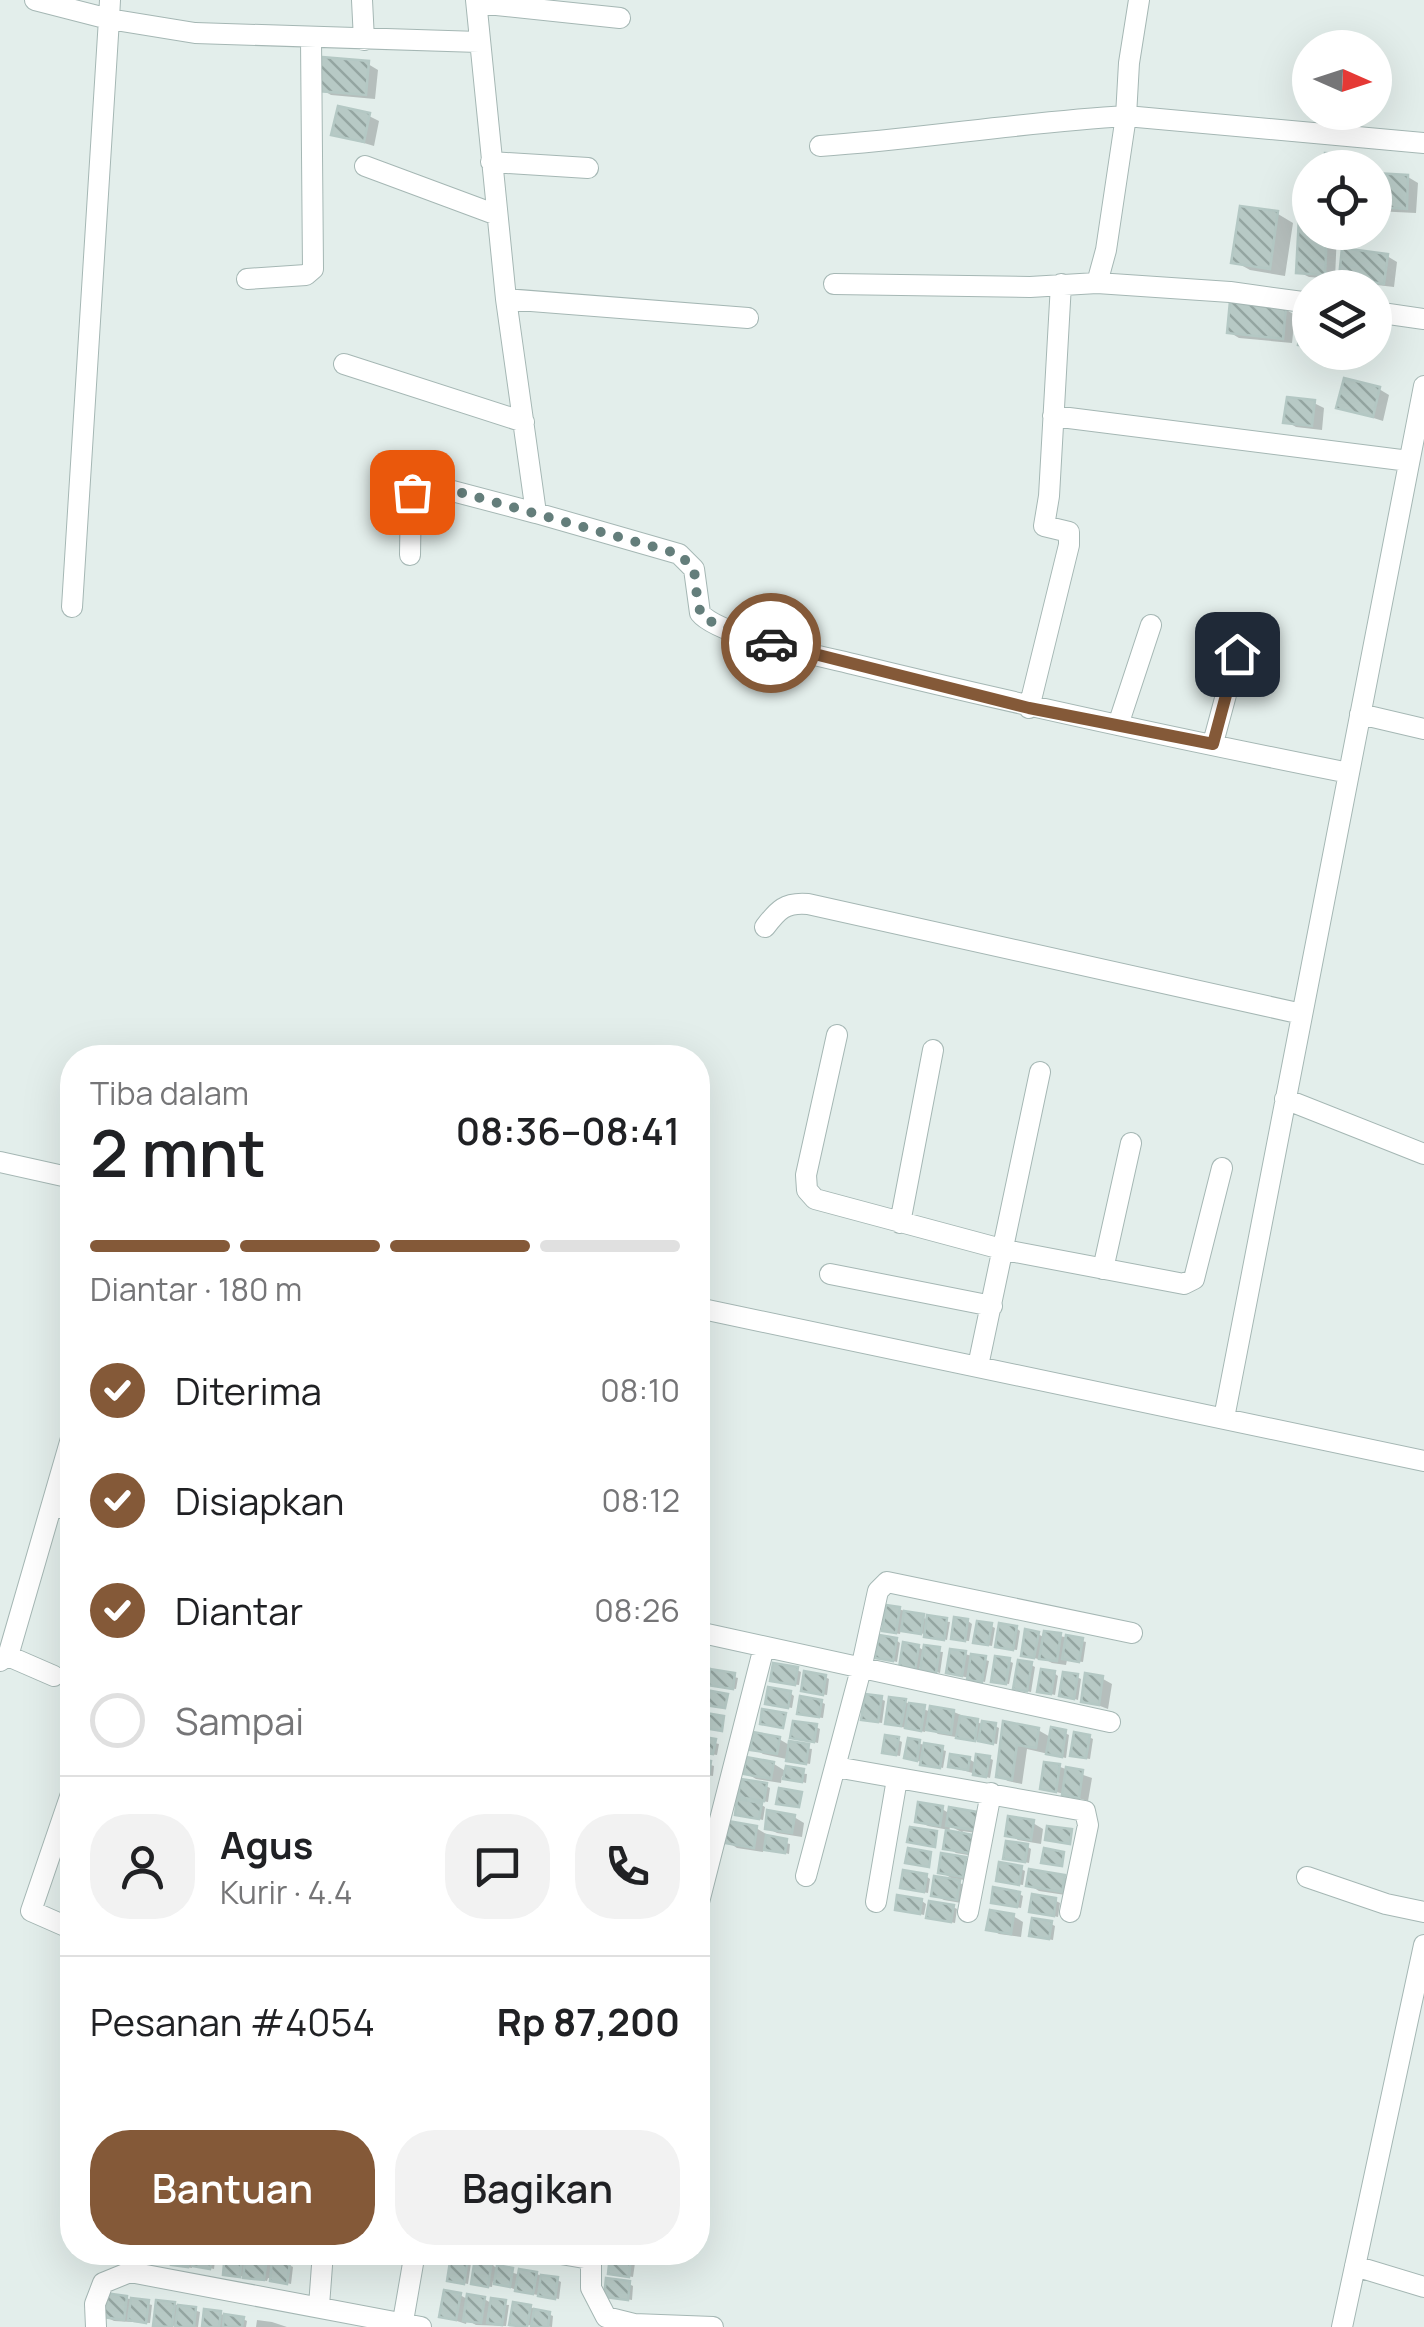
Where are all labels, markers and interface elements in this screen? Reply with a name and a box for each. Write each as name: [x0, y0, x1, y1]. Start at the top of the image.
north arrow: [1292, 30, 1392, 130]
map controls: [1292, 30, 1392, 370]
button: locate: [1292, 150, 1392, 250]
button: layers: [1292, 270, 1392, 370]
pin: [370, 450, 455, 535]
icon: bag: [385, 465, 440, 520]
courier: [721, 593, 821, 693]
pin: [1195, 612, 1280, 697]
icon: car: [744, 616, 799, 671]
icon: home: [1210, 627, 1265, 682]
text: Tiba dalam: [90, 1071, 249, 1115]
text: 08:36–08:41: [456, 1104, 680, 1156]
text: 2 mnt: [90, 1108, 266, 1197]
text: Diantar · 180 m: [90, 1267, 302, 1311]
icon: check: [90, 1363, 145, 1418]
text: Diterima: [175, 1364, 322, 1416]
text: 08:10: [600, 1368, 680, 1412]
icon: check: [90, 1473, 145, 1528]
text: Disiapkan: [175, 1474, 344, 1526]
text: 08:12: [602, 1478, 680, 1522]
icon: check: [90, 1583, 145, 1638]
text: Diantar: [175, 1584, 303, 1636]
text: 08:26: [594, 1588, 680, 1632]
text: Sampai: [175, 1694, 304, 1746]
button: person: [90, 1814, 195, 1919]
button: chat: [445, 1814, 550, 1919]
button: phone: [575, 1814, 680, 1919]
text: Agus: [220, 1818, 313, 1870]
text: Kurir · 4.4: [220, 1870, 353, 1914]
text: Pesanan #4054: [90, 1995, 375, 2047]
text: Rp 87,200: [497, 1995, 680, 2047]
button: Bantuan: [90, 2130, 375, 2245]
button: Bagikan: [395, 2130, 680, 2245]

